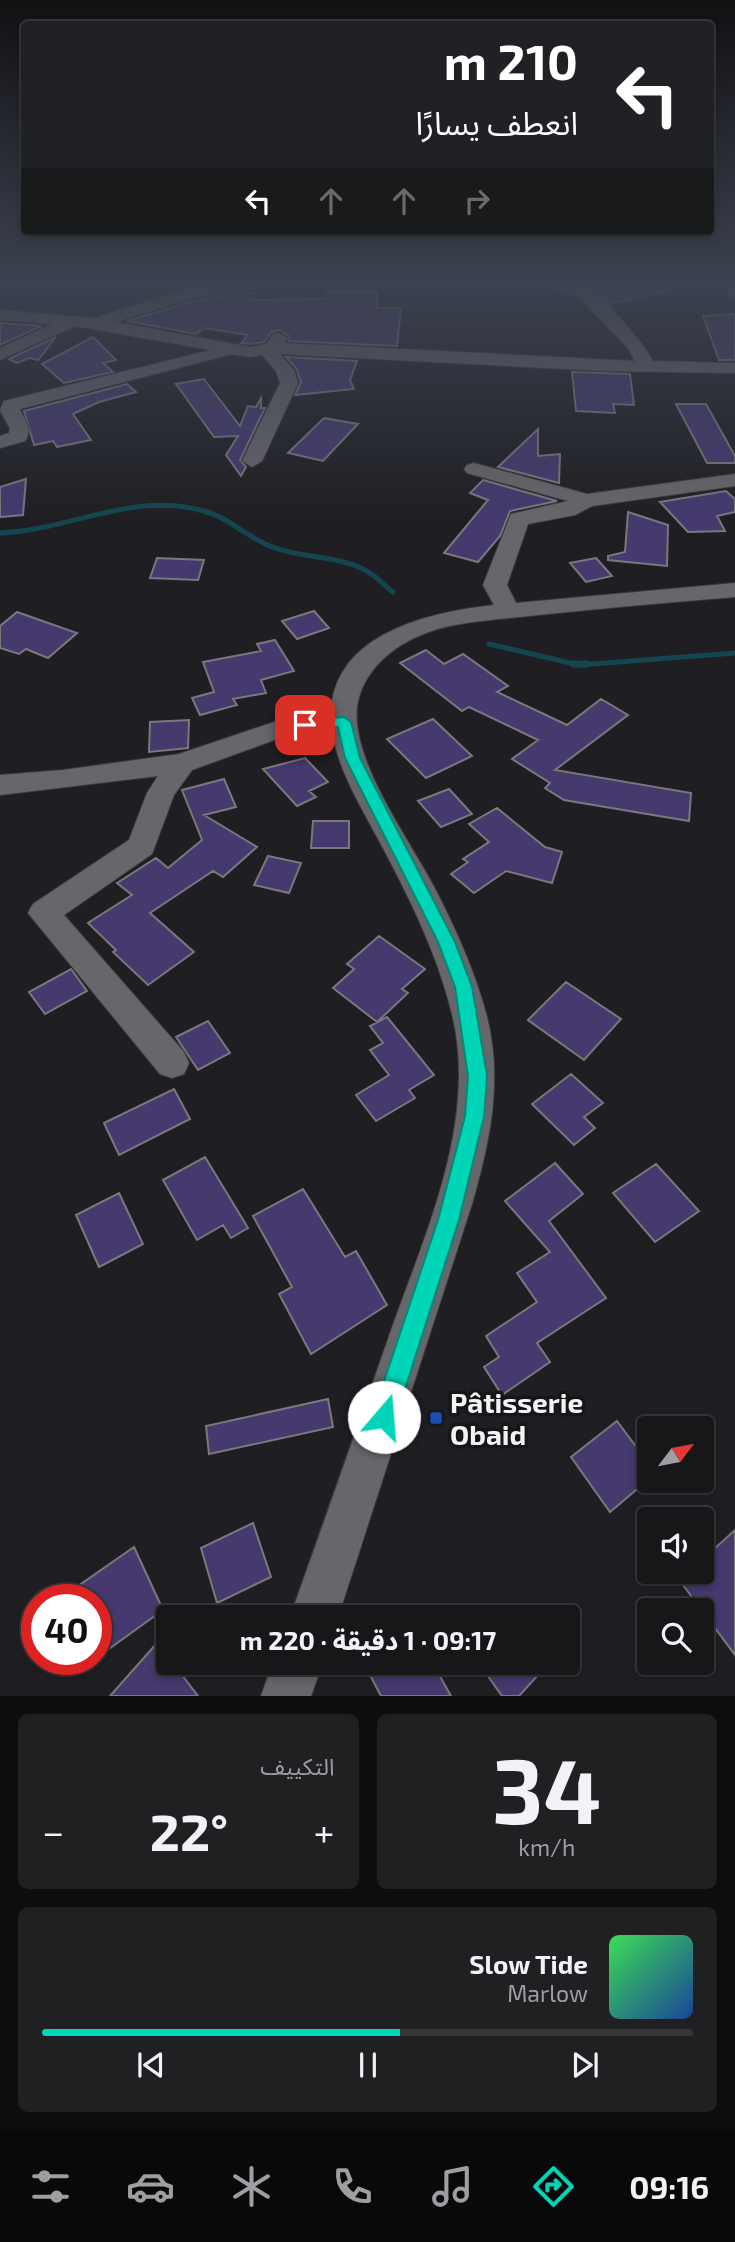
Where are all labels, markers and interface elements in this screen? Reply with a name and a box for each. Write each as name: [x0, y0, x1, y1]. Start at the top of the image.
text: 210 m: [444, 31, 578, 90]
icon: left: [602, 49, 693, 140]
text: انعطف يسارًا: [415, 103, 578, 141]
icon: left: [239, 182, 277, 220]
icon: ahead: [312, 182, 350, 220]
icon: ahead: [385, 182, 423, 220]
icon: right: [458, 182, 496, 220]
pin: [275, 695, 335, 755]
icon: arrive: [286, 706, 324, 744]
position arrow: [347, 1380, 421, 1454]
place label: Pâtisserie Obaid: [450, 1385, 583, 1451]
marker: Pâtisserie Obaid: [428, 1410, 444, 1426]
north arrow: [637, 1416, 714, 1493]
map controls: [637, 1416, 714, 1675]
button: sound: [637, 1507, 714, 1584]
speed limit sign: 40: [21, 1584, 112, 1675]
button: search: [637, 1598, 714, 1675]
text: 09:17 · 1 دقيقة · 220 m: [240, 1624, 496, 1655]
text: 34: [492, 1733, 602, 1842]
text: التكييف: [260, 1752, 335, 1780]
text: 22°: [150, 1799, 228, 1861]
text: −: [42, 1808, 64, 1854]
text: +: [314, 1808, 335, 1854]
text: km/h: [518, 1833, 575, 1861]
text: Slow Tide: [469, 1948, 588, 1979]
text: Marlow: [507, 1979, 588, 2007]
icon: previous: [132, 2046, 170, 2084]
icon: pause: [349, 2046, 387, 2084]
icon: next: [566, 2046, 604, 2084]
icon: filters: [26, 2162, 75, 2211]
icon: car: [126, 2162, 175, 2211]
icon: climate: [227, 2162, 276, 2211]
icon: phone: [328, 2162, 377, 2211]
icon: music: [428, 2162, 477, 2211]
icon: directions: [529, 2162, 578, 2211]
text: 09:16: [629, 2167, 709, 2205]

